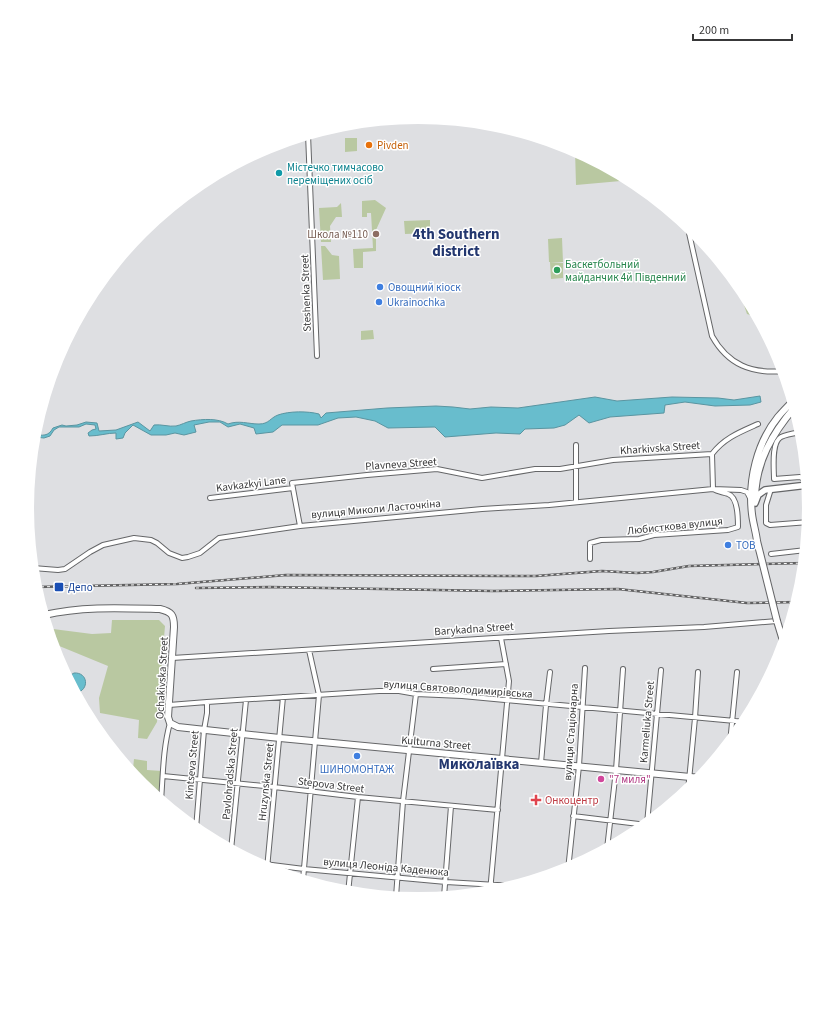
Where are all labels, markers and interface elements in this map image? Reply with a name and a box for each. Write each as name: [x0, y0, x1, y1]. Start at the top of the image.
scale bar: [693, 16, 792, 42]
text: 200 m: [699, 22, 729, 39]
place label: Pivden: [377, 138, 409, 153]
marker: Pivden: [364, 140, 374, 150]
place label: Містечко тимчасово переміщених осіб: [287, 160, 384, 188]
marker: Містечко тимчасово переміщених осіб: [274, 168, 284, 178]
district label: 4th Southern district: [412, 224, 500, 262]
place label: Школа №110: [307, 227, 368, 242]
marker: Школа №110: [371, 229, 381, 239]
street label: Steshenka Street: [297, 254, 315, 332]
place label: Баскетбольний майданчик 4й Південний: [565, 257, 686, 285]
marker: Баскетбольний майданчик 4й Південний: [552, 265, 562, 275]
place label: Овощний кіоск: [388, 280, 461, 295]
marker: Овощний кіоск: [375, 282, 385, 292]
place label: Ukrainochka: [387, 295, 445, 310]
marker: Ukrainochka: [374, 297, 384, 307]
street label: Kharkivska Street: [619, 438, 701, 458]
street label: Plavneva Street: [365, 454, 437, 474]
street label: Kavkazkyi Lane: [215, 472, 287, 496]
street label: вулиця Миколи Ласточкіна: [311, 496, 441, 522]
street label: Любисткова вулиця: [626, 514, 724, 538]
place label: ТОВ: [736, 538, 756, 553]
marker: ТОВ: [723, 540, 733, 550]
place label: Депо: [68, 580, 93, 595]
marker: Депо: [53, 581, 65, 593]
street label: Barykadna Street: [434, 619, 514, 639]
street label: Ochakivska Street: [152, 636, 172, 720]
street label: вулиця Святоволодимирівська: [383, 676, 533, 702]
street label: Karmeliuka Street: [636, 680, 658, 764]
street label: вулиця Стаціонарна: [560, 683, 582, 781]
street label: Pavlohradska Street: [219, 727, 241, 820]
street label: Kintseva Street: [182, 730, 203, 800]
street label: Kulturna Street: [401, 732, 472, 754]
street label: Hruzynska Street: [254, 742, 278, 822]
marker: ШИНОМОНТАЖ: [352, 751, 362, 761]
district label: Миколаївка: [439, 754, 520, 775]
place label: ШИНОМОНТАЖ: [320, 762, 395, 777]
place label: "7 миля": [609, 772, 651, 787]
street label: Stepova Street: [297, 773, 365, 797]
marker: "7 миля": [596, 774, 606, 784]
place label: Онкоцентр: [545, 793, 599, 808]
marker: Онкоцентр: [530, 794, 542, 806]
street label: вулиця Леоніда Каденюка: [323, 854, 449, 880]

